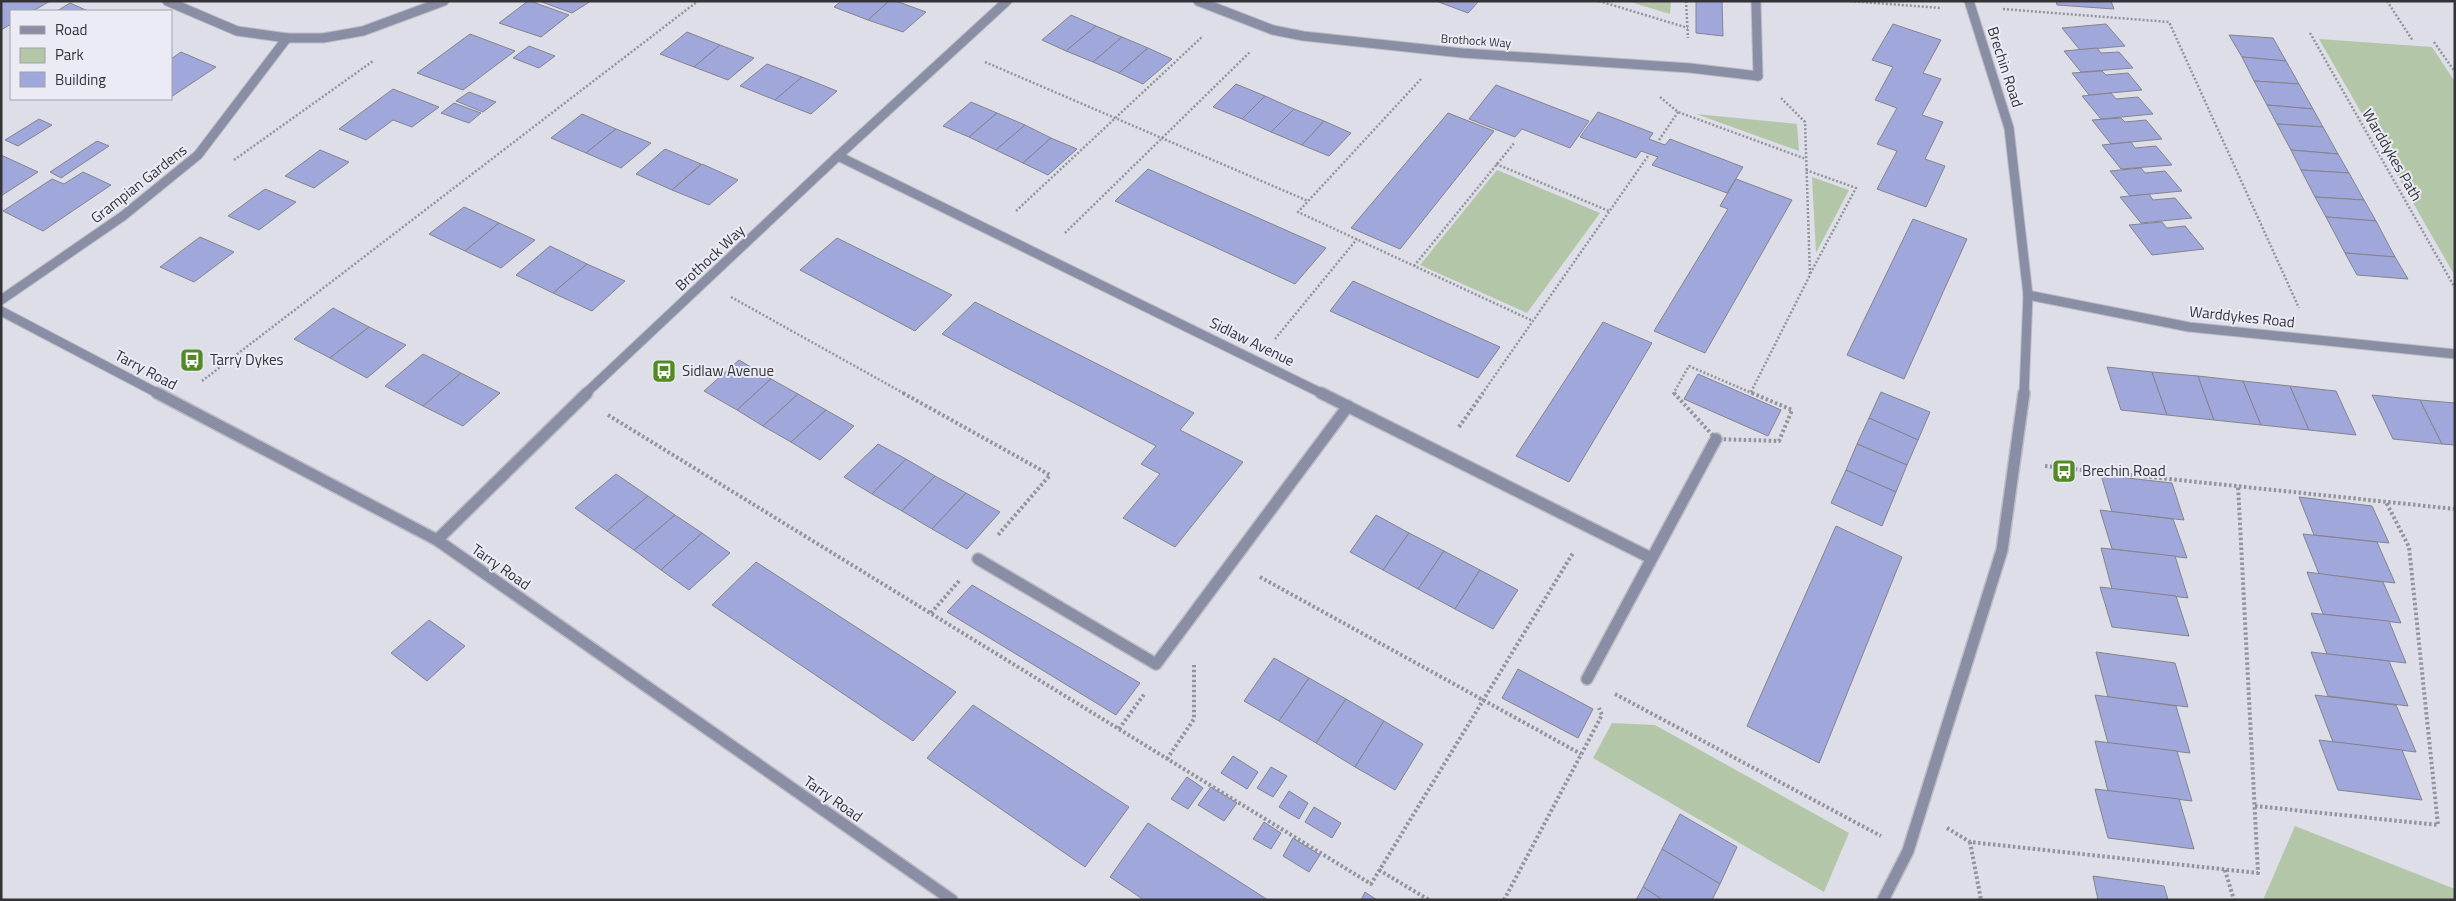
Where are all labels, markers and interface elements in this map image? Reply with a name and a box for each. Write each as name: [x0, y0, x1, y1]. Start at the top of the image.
legend: [10, 10, 172, 100]
text: Road: [55, 18, 87, 41]
street label: Brechin Road: [1982, 24, 2029, 110]
street label: Brothock Way: [1440, 29, 1512, 52]
text: Park: [55, 43, 84, 66]
text: Building: [55, 68, 106, 91]
street label: Warddykes Path: [2357, 104, 2428, 205]
street label: Grampian Gardens: [86, 139, 192, 229]
street label: Brothock Way: [670, 219, 750, 296]
street label: Warddykes Road: [2188, 300, 2296, 333]
street label: Sidlaw Avenue: [1206, 311, 1299, 372]
street label: Tarry Road: [111, 344, 181, 396]
bus stop icon: Tarry Dykes: [179, 347, 205, 373]
place label: Tarry Dykes: [210, 348, 283, 371]
bus stop icon: Sidlaw Avenue: [651, 358, 677, 384]
place label: Sidlaw Avenue: [682, 359, 774, 382]
bus stop icon: Brechin Road: [2051, 458, 2077, 484]
place label: Brechin Road: [2082, 459, 2166, 482]
street label: Tarry Road: [467, 538, 536, 595]
street label: Tarry Road: [799, 770, 868, 827]

